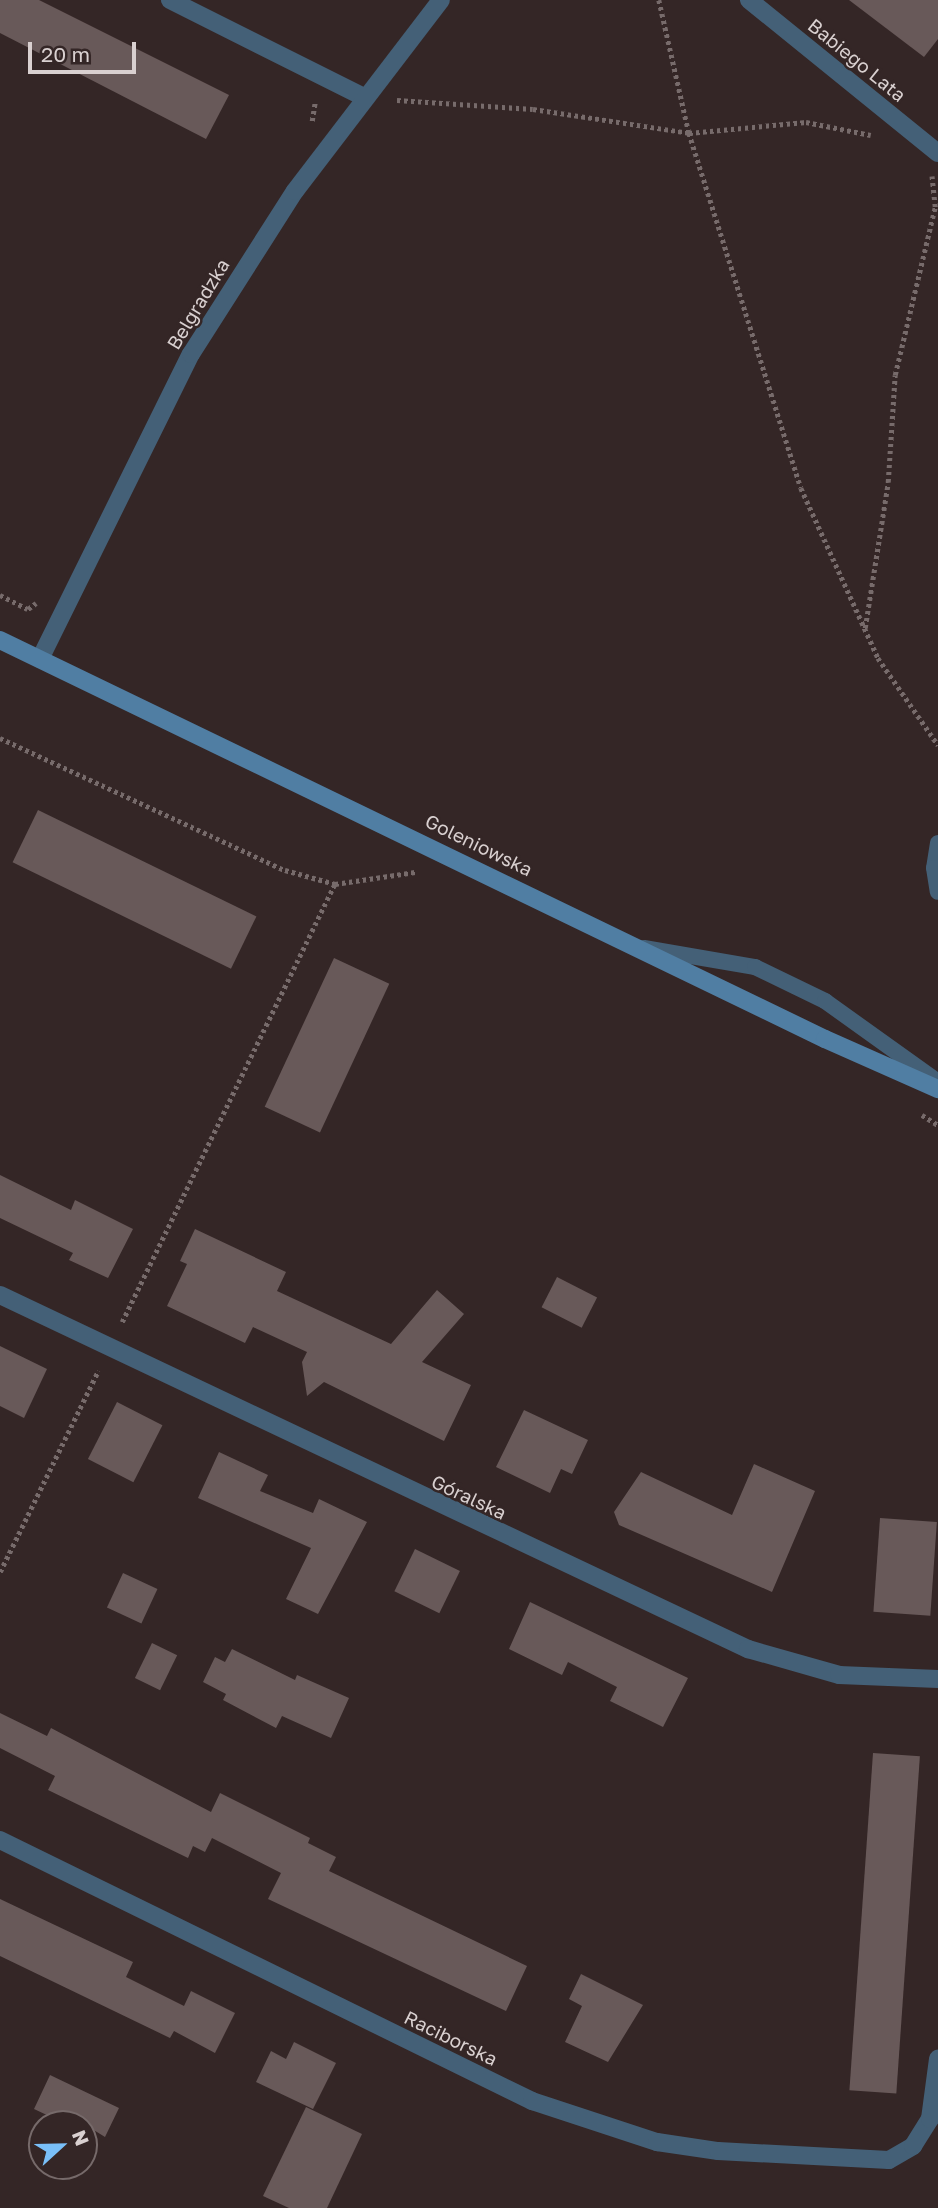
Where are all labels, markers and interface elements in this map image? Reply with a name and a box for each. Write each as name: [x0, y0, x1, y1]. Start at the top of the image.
street label: Babiego Lata: [804, 14, 910, 106]
scale bar: [32, 28, 140, 72]
text: 20 m: [41, 41, 90, 67]
street label: Belgradzka: [162, 254, 234, 354]
street label: Goleniowska: [422, 809, 536, 881]
street label: Góralska: [428, 1470, 510, 1524]
street label: Raciborska: [401, 2006, 501, 2070]
north arrow: [28, 2110, 98, 2180]
text: N: [68, 2127, 94, 2149]

